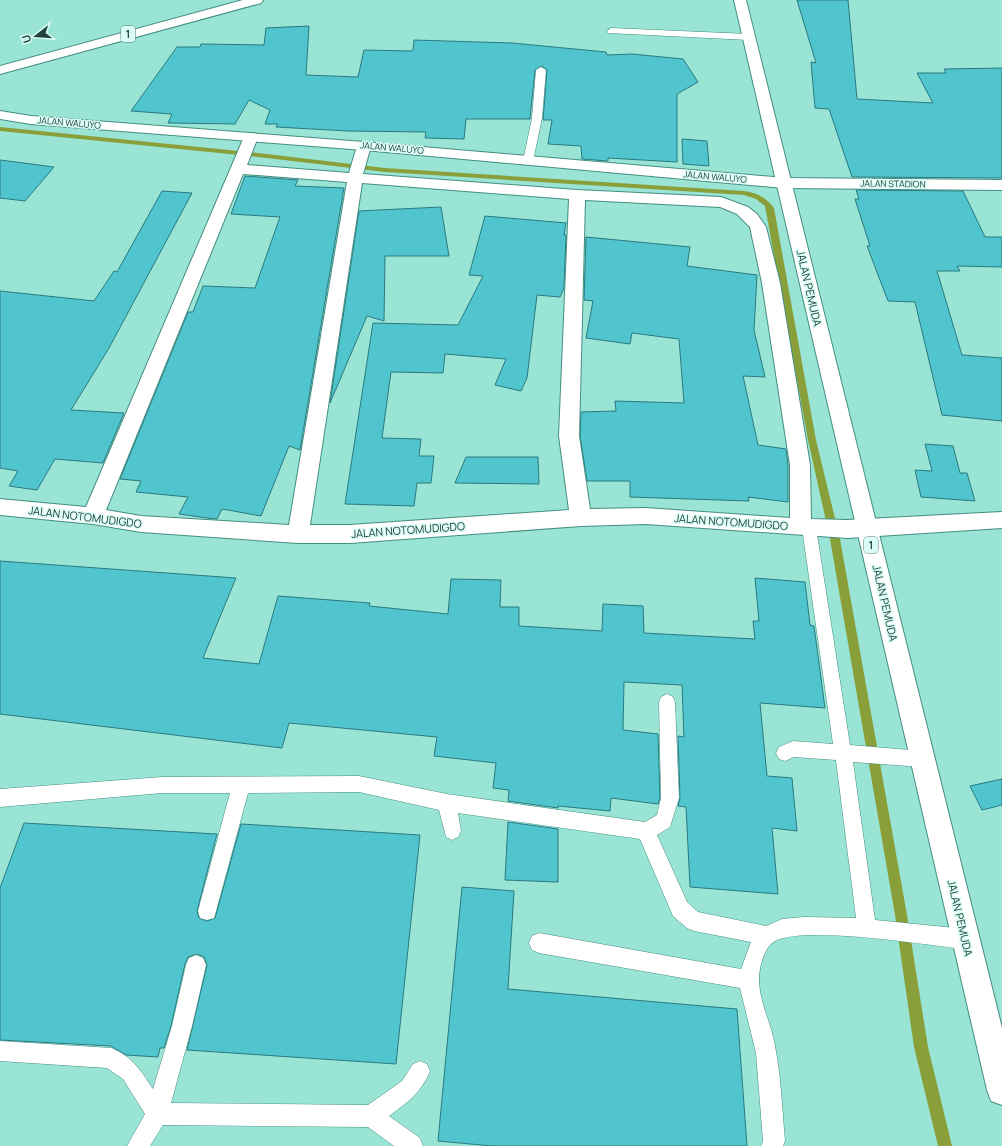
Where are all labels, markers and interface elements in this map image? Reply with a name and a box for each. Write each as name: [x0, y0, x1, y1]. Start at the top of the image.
north arrow: [16, 16, 56, 56]
road number: 1: [121, 26, 135, 42]
text: U: [18, 33, 34, 45]
street label: JALAN WALUYO: [37, 113, 102, 132]
street label: JALAN WALUYO: [360, 138, 425, 157]
street label: JALAN WALUYO: [683, 167, 748, 186]
street label: JALAN STADION: [860, 176, 926, 191]
street label: JALAN PEMUDA: [793, 248, 826, 328]
street label: JALAN NOTOMUDIGDO: [28, 502, 143, 531]
street label: JALAN NOTOMUDIGDO: [674, 510, 788, 533]
street label: JALAN NOTOMUDIGDO: [351, 518, 465, 541]
road number: 1: [864, 537, 878, 553]
street label: JALAN PEMUDA: [869, 563, 902, 643]
street label: JALAN PEMUDA: [944, 878, 977, 958]

